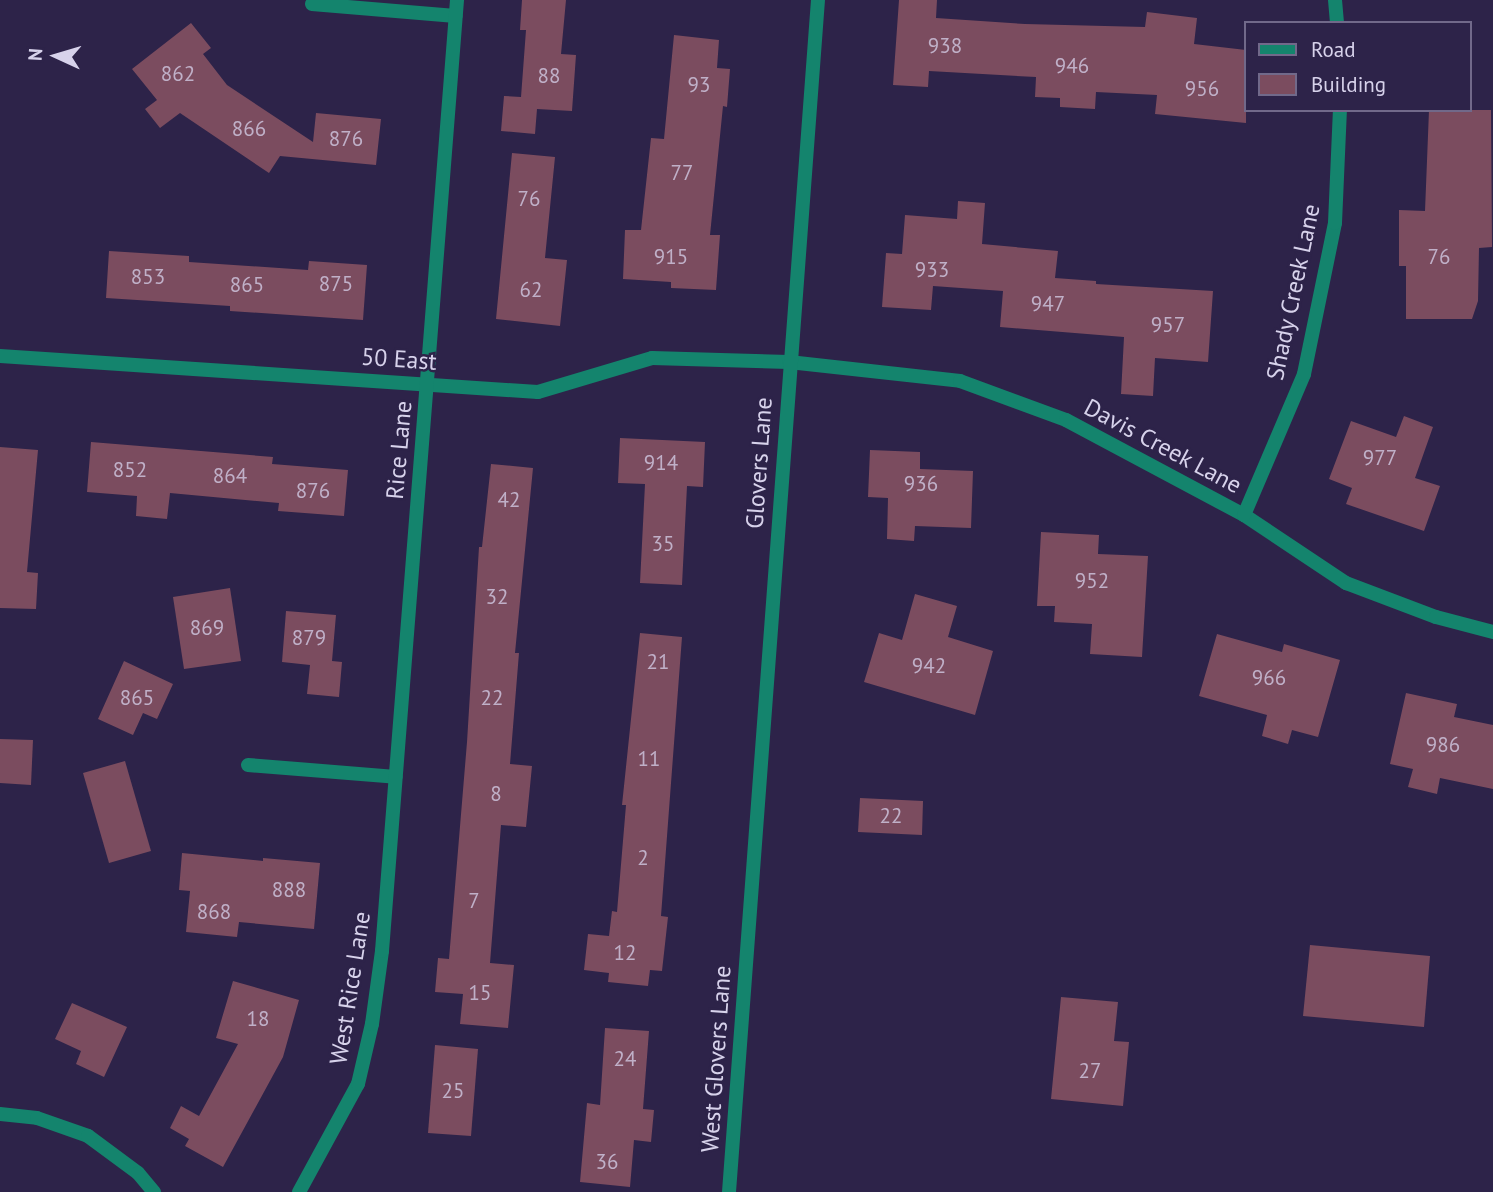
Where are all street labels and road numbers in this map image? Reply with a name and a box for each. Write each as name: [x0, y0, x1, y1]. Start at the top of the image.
street label: Shady Creek Lane: [1260, 201, 1326, 383]
street label: 50 East: [360, 342, 438, 376]
street label: Davis Creek Lane: [1079, 392, 1247, 500]
street label: Glovers Lane: [740, 396, 778, 530]
street label: Rice Lane: [380, 400, 418, 500]
street label: West Rice Lane: [324, 909, 376, 1067]
street label: West Glovers Lane: [695, 965, 737, 1153]

